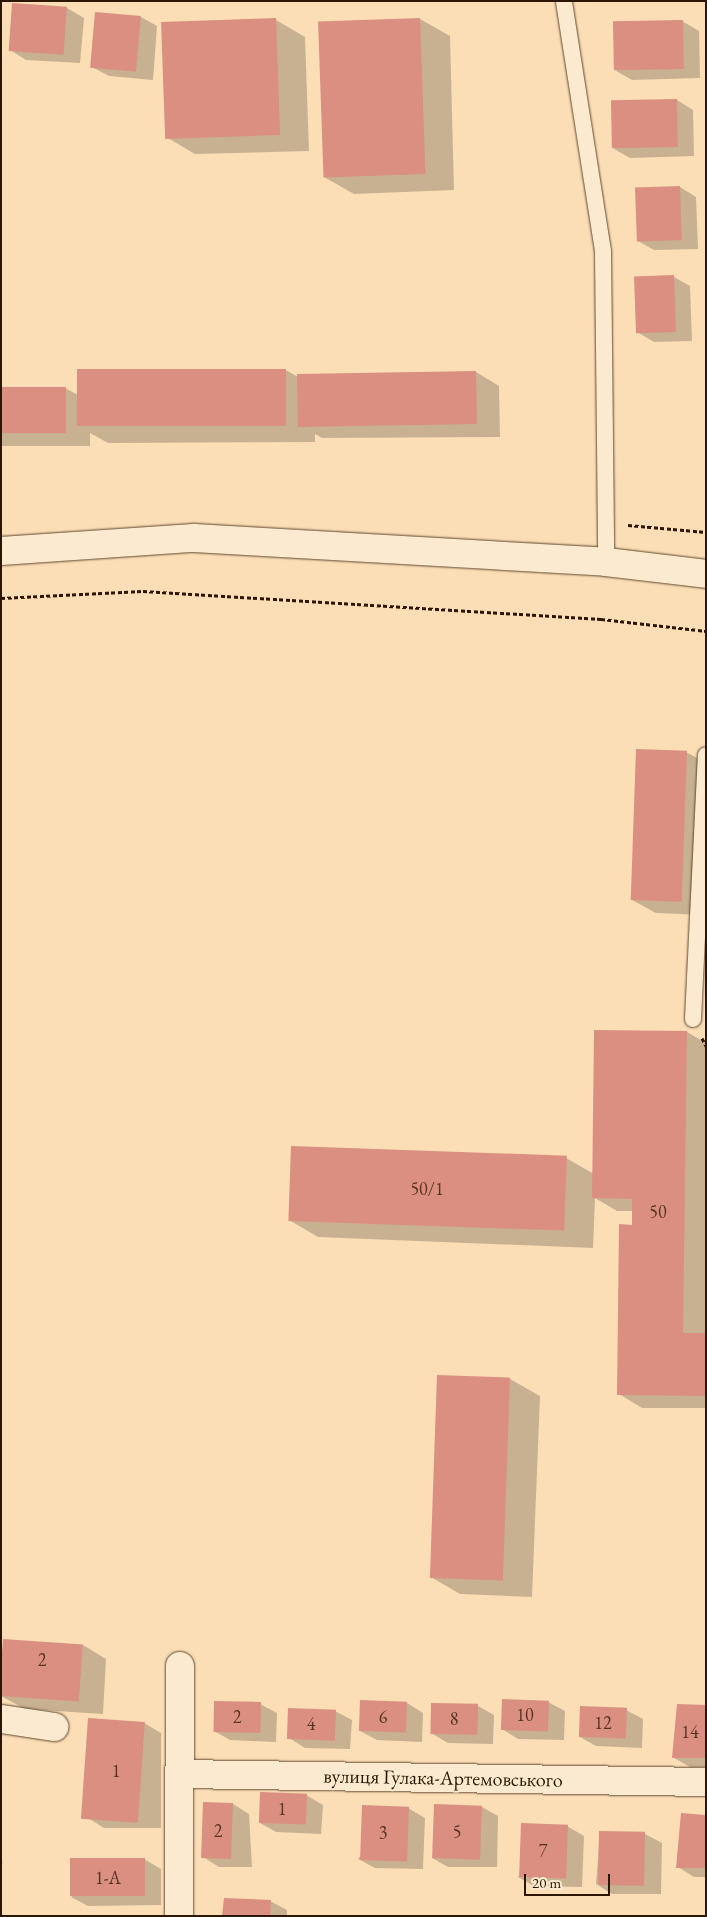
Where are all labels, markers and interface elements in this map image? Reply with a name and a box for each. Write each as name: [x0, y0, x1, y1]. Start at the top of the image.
house number: 50/1: [410, 1178, 444, 1200]
house number: 50: [649, 1201, 667, 1223]
house number: 2: [38, 1649, 46, 1671]
house number: 10: [516, 1704, 534, 1726]
house number: 2: [233, 1706, 241, 1728]
house number: 6: [379, 1706, 387, 1728]
house number: 8: [450, 1708, 458, 1730]
house number: 12: [594, 1712, 612, 1734]
house number: 4: [307, 1713, 315, 1735]
house number: 14: [681, 1721, 699, 1743]
house number: 1: [112, 1760, 120, 1782]
street label: вулиця Гулака-Артемовського: [323, 1764, 563, 1792]
house number: 1: [278, 1798, 286, 1820]
house number: 2: [214, 1820, 222, 1842]
house number: 5: [453, 1821, 461, 1843]
house number: 3: [379, 1822, 387, 1844]
house number: 7: [539, 1840, 547, 1862]
scale bar: [527, 1864, 613, 1896]
house number: 1-А: [95, 1867, 121, 1889]
text: 20 m: [532, 1873, 561, 1892]

